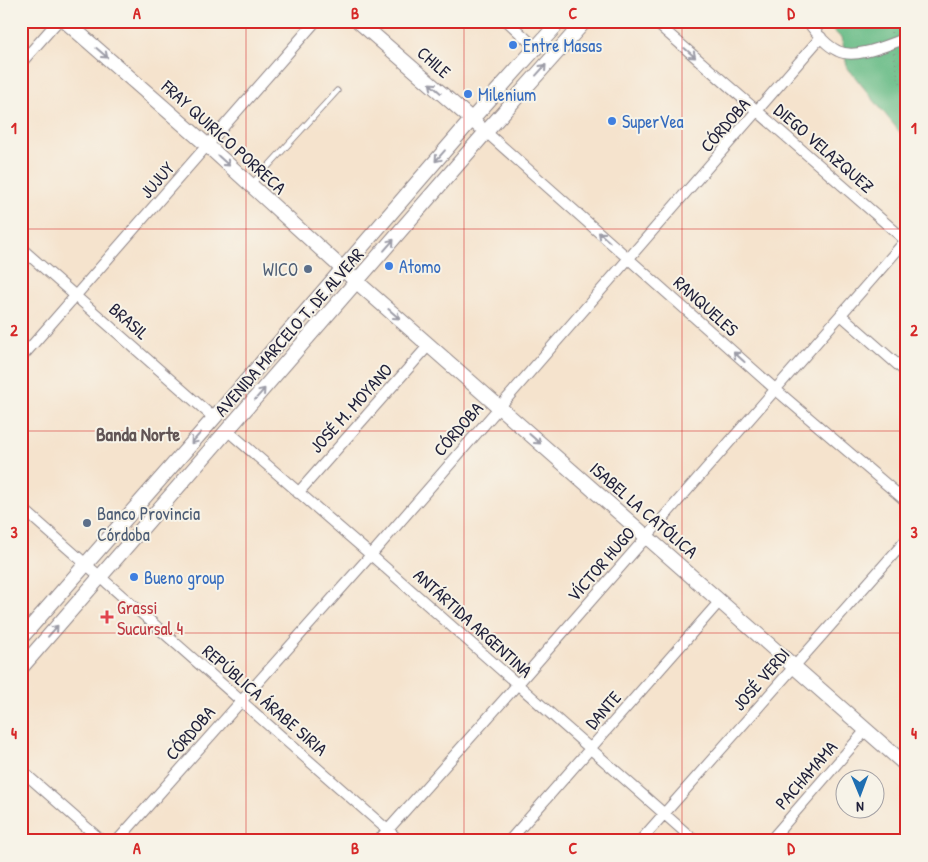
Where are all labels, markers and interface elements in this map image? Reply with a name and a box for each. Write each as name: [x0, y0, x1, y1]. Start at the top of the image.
text: A: [133, 2, 141, 24]
text: B: [351, 2, 359, 24]
text: C: [569, 2, 578, 24]
text: D: [787, 2, 795, 24]
place label: Entre Masas: [523, 33, 602, 58]
marker: Entre Masas: [507, 39, 519, 51]
street label: CHILE: [412, 40, 456, 84]
one-way arrow: [95, 48, 108, 59]
one-way arrow: [684, 48, 697, 59]
one-way arrow: [536, 63, 547, 76]
street label: FRAY QUIRICO PORRECA: [156, 74, 292, 200]
one-way arrow: [429, 82, 442, 93]
place label: Milenium: [478, 82, 536, 107]
marker: Milenium: [462, 88, 474, 100]
street label: CÓRDOBA: [694, 92, 756, 158]
street label: DIEGO VELAZQUEZ: [769, 98, 879, 198]
place label: SuperVea: [622, 109, 684, 134]
marker: SuperVea: [606, 115, 618, 127]
text: 1: [11, 117, 17, 139]
text: 1: [911, 117, 917, 139]
one-way arrow: [434, 150, 446, 163]
one-way arrow: [217, 155, 230, 167]
street label: JUJUY: [134, 156, 180, 204]
one-way arrow: [598, 232, 611, 243]
one-way arrow: [383, 239, 394, 252]
street label: AVENIDA MARCELO T. DE ALVEAR: [209, 242, 369, 422]
place label: Atomo: [399, 254, 441, 279]
place label: WICO: [263, 257, 298, 282]
marker: Atomo: [383, 260, 395, 272]
marker: WICO: [302, 263, 314, 275]
street label: RANQUELES: [668, 270, 744, 342]
street label: BRASIL: [104, 297, 155, 345]
one-way arrow: [387, 309, 400, 320]
text: 2: [10, 319, 18, 341]
text: 2: [910, 319, 918, 341]
one-way arrow: [733, 351, 746, 363]
street label: JOSÉ M. MOYANO: [304, 358, 398, 458]
one-way arrow: [254, 388, 265, 401]
street label: CÓRDOBA: [427, 396, 489, 462]
district label: Banda Norte: [96, 421, 180, 447]
one-way arrow: [191, 432, 202, 445]
one-way arrow: [529, 433, 542, 445]
street label: ISABEL LA CATÓLICA: [585, 456, 703, 564]
place label: Banco Provincia Córdoba: [97, 501, 200, 547]
marker: Banco Provincia Córdoba: [81, 517, 93, 529]
text: 3: [10, 521, 18, 543]
street label: VÍCTOR HUGO: [561, 521, 641, 607]
text: 3: [910, 521, 918, 543]
street label: ANTÁRTIDA ARGENTINA: [408, 563, 538, 683]
place label: Bueno group: [144, 565, 224, 590]
marker: Bueno group: [128, 571, 140, 583]
place label: Grassi Sucursal 4: [117, 595, 183, 641]
marker: Grassi Sucursal 4: [101, 611, 113, 623]
one-way arrow: [48, 625, 59, 638]
street label: REPÚBLICA ÁRABE SIRIA: [197, 639, 333, 761]
street label: JOSÉ VERDI: [727, 642, 795, 716]
street label: DANTE: [579, 685, 627, 735]
street label: CÓRDOBA: [159, 700, 221, 766]
text: 4: [11, 722, 17, 744]
text: 4: [911, 722, 917, 744]
street label: PACHAMAMA: [769, 735, 843, 815]
north arrow: [836, 770, 886, 820]
text: N: [856, 798, 864, 817]
text: A: [133, 837, 141, 859]
text: B: [351, 837, 359, 859]
text: C: [569, 837, 578, 859]
text: D: [787, 837, 795, 859]

